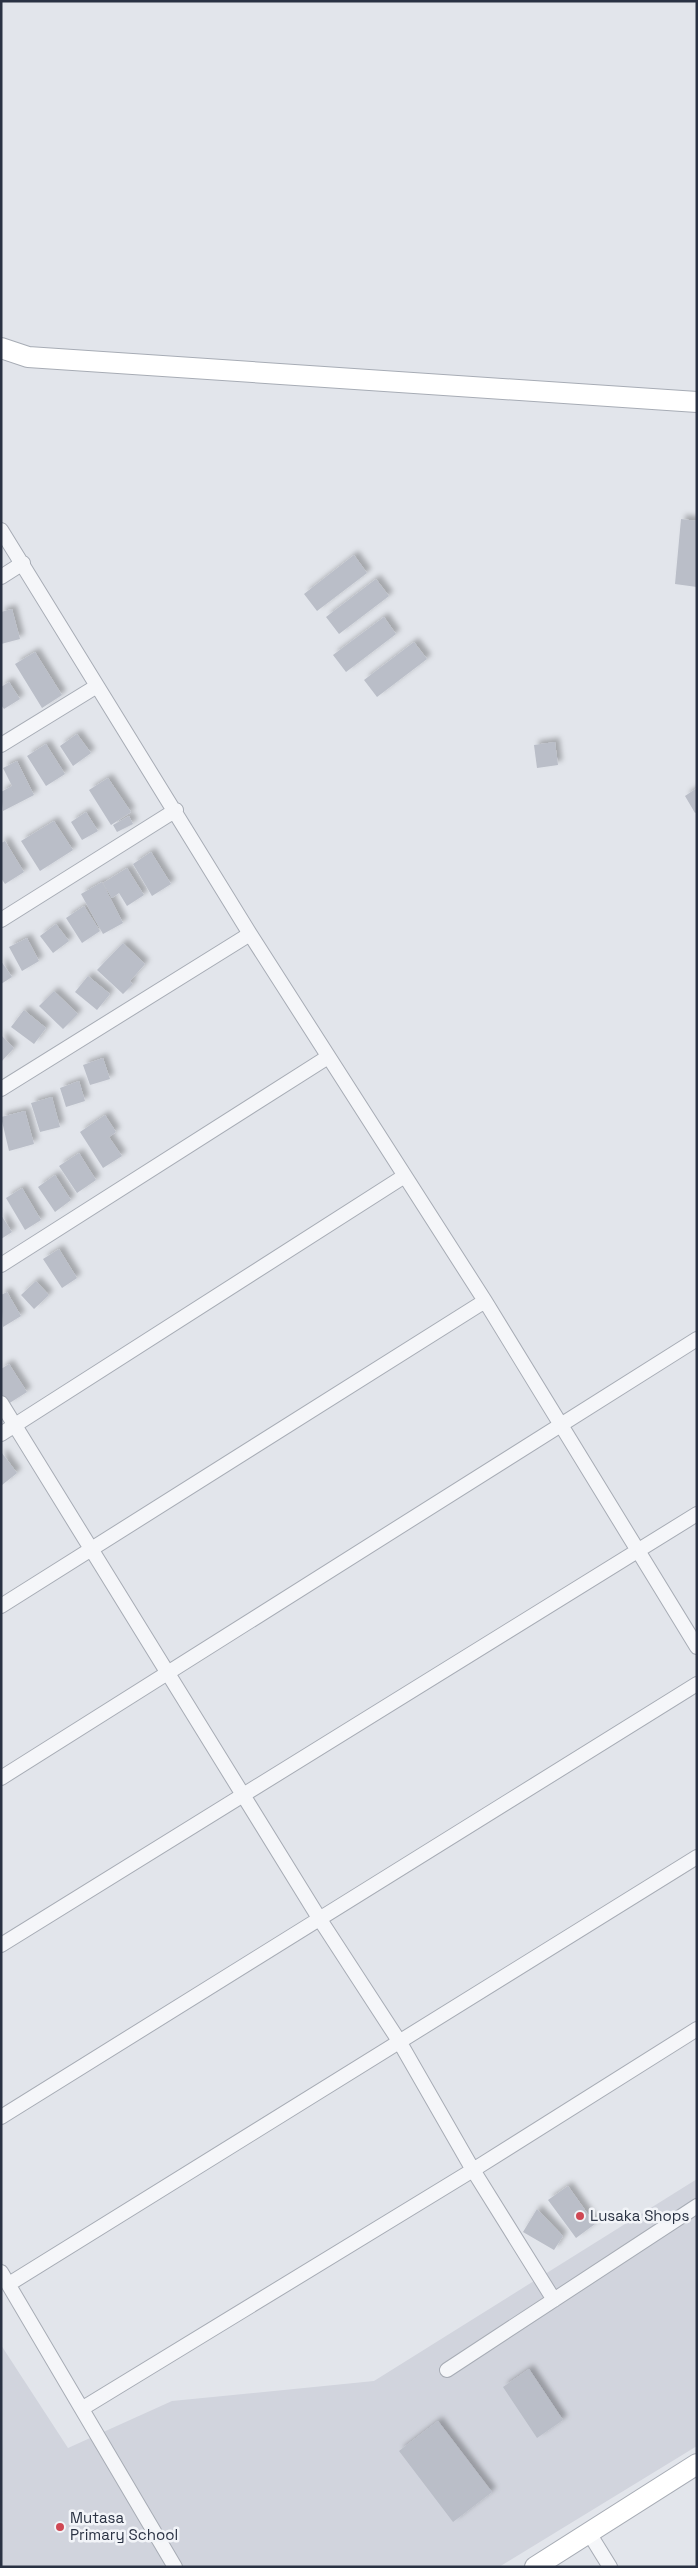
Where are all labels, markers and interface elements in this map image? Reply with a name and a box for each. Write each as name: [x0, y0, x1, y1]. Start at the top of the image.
place label: Lusaka Shops: [590, 2206, 689, 2225]
marker: Lusaka Shops: [574, 2210, 586, 2222]
place label: Mutasa Primary School: [70, 2508, 178, 2544]
marker: Mutasa Primary School: [54, 2521, 66, 2533]

